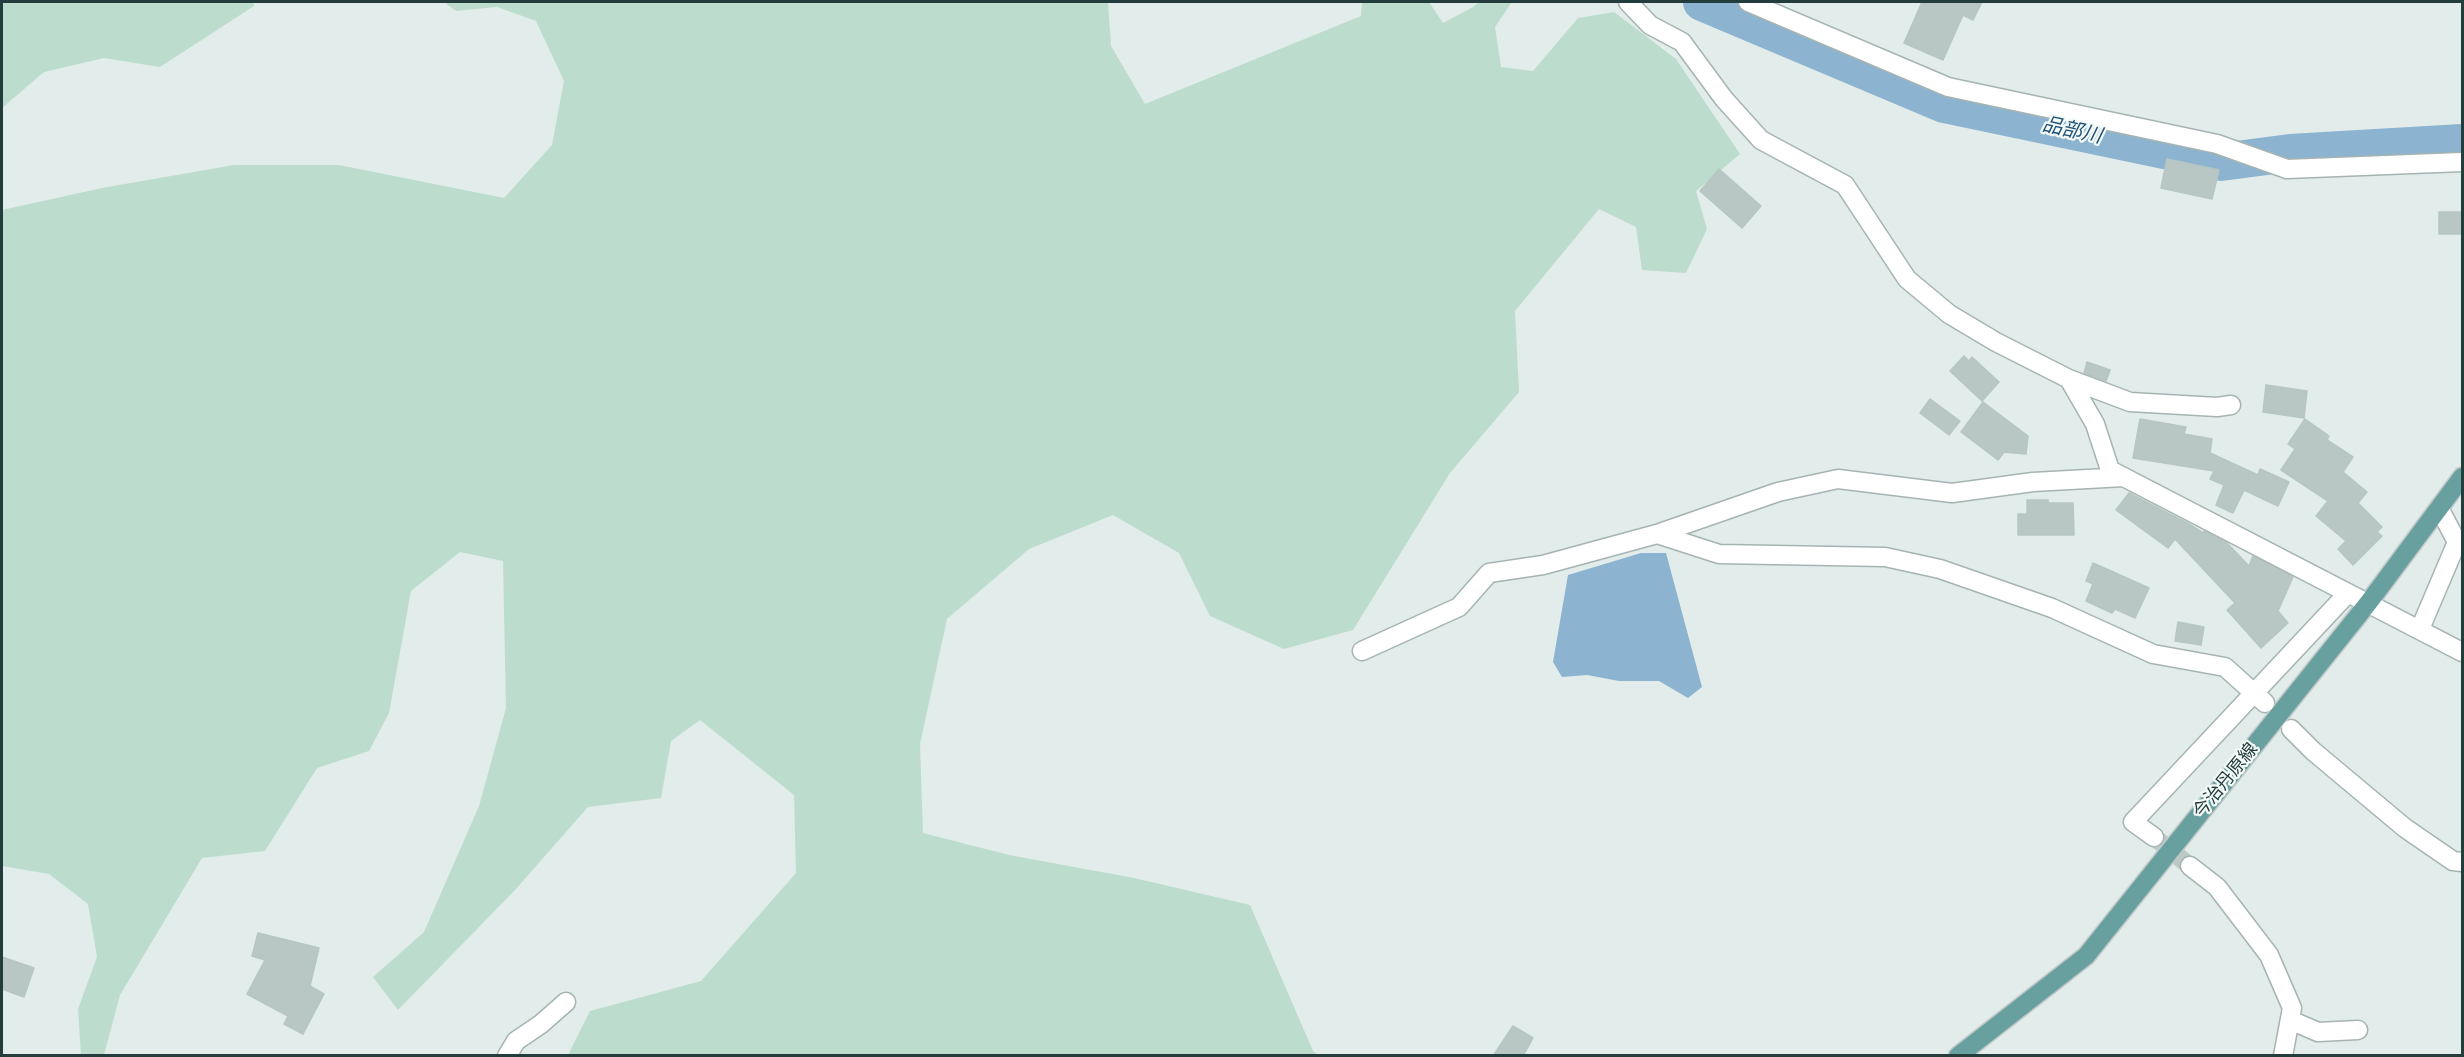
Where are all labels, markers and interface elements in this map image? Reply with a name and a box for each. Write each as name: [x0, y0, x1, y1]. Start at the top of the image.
water label: 品部川: [2040, 113, 2104, 149]
street label: 今治丹原線: [2189, 739, 2263, 823]

